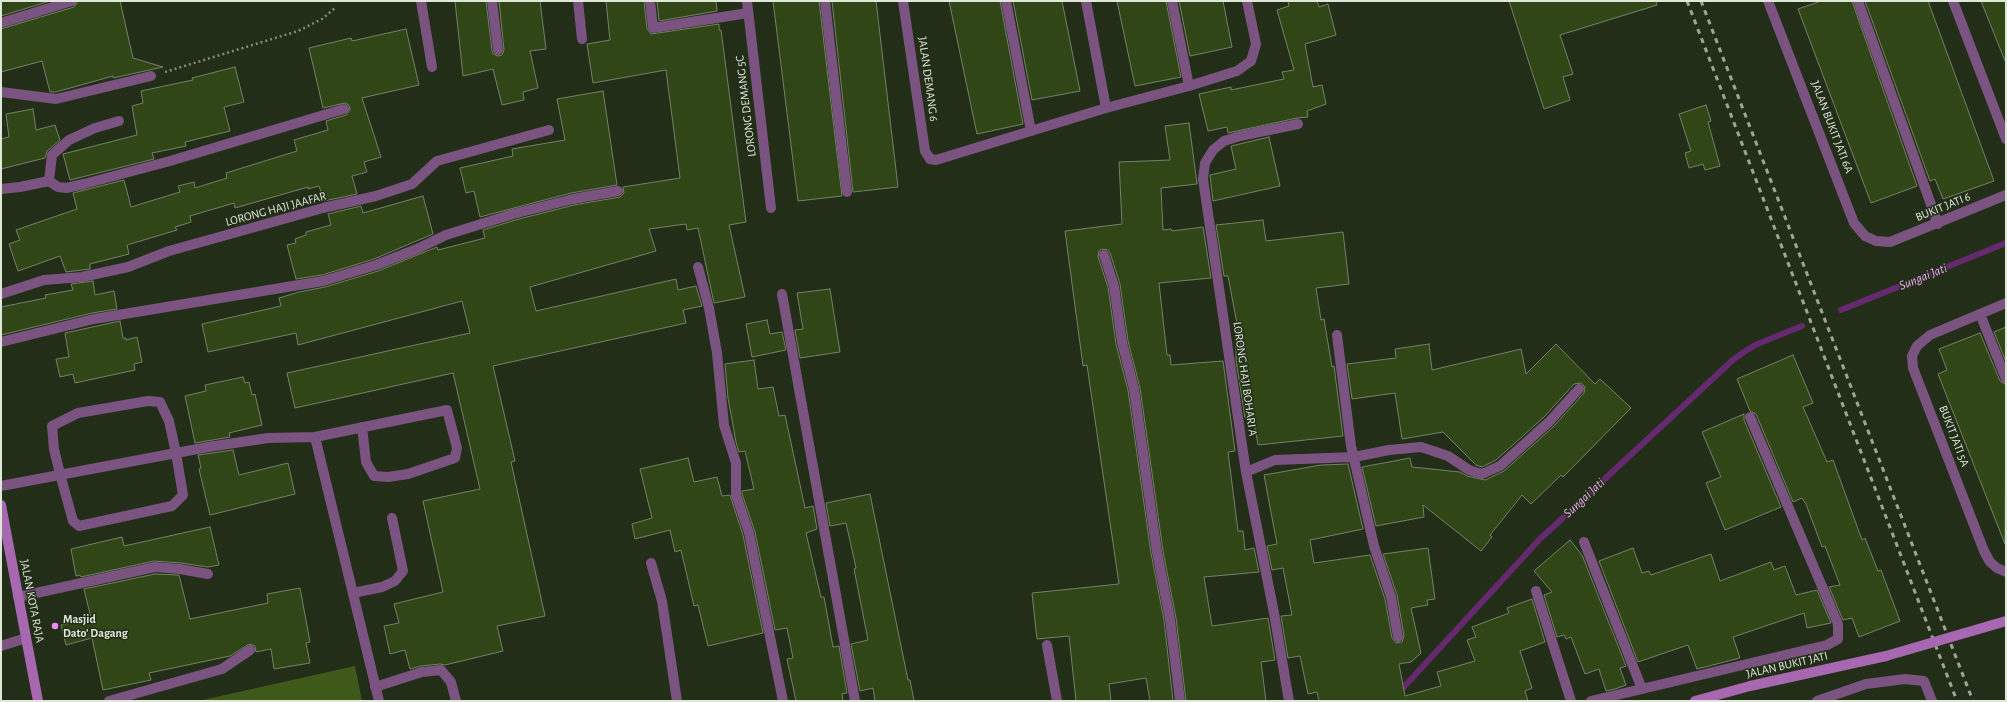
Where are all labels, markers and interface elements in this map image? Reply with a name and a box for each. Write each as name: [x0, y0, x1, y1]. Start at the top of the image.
street label: JALAN DEMANG 6: [915, 36, 941, 122]
street label: LORONG DEMANG 5C: [733, 55, 759, 157]
street label: JALAN BUKIT JATI 6A: [1808, 79, 1856, 175]
street label: LORONG HAJI JAAFAR: [224, 189, 328, 229]
street label: BUKIT JATI 6: [1913, 189, 1973, 225]
water label: Sungai Jati: [1897, 260, 1949, 294]
street label: LORONG HAJI BOHARI A: [1230, 321, 1260, 437]
street label: BUKIT JATI 5A: [1936, 403, 1972, 469]
water label: Sungai Jati: [1560, 475, 1608, 521]
street label: JALAN KOTA RAJA: [17, 558, 47, 644]
place label: Masjid Dato' Dagang: [63, 612, 128, 640]
marker: Masjid Dato' Dagang: [50, 621, 60, 631]
street label: JALAN BUKIT JATI: [1745, 649, 1829, 681]

